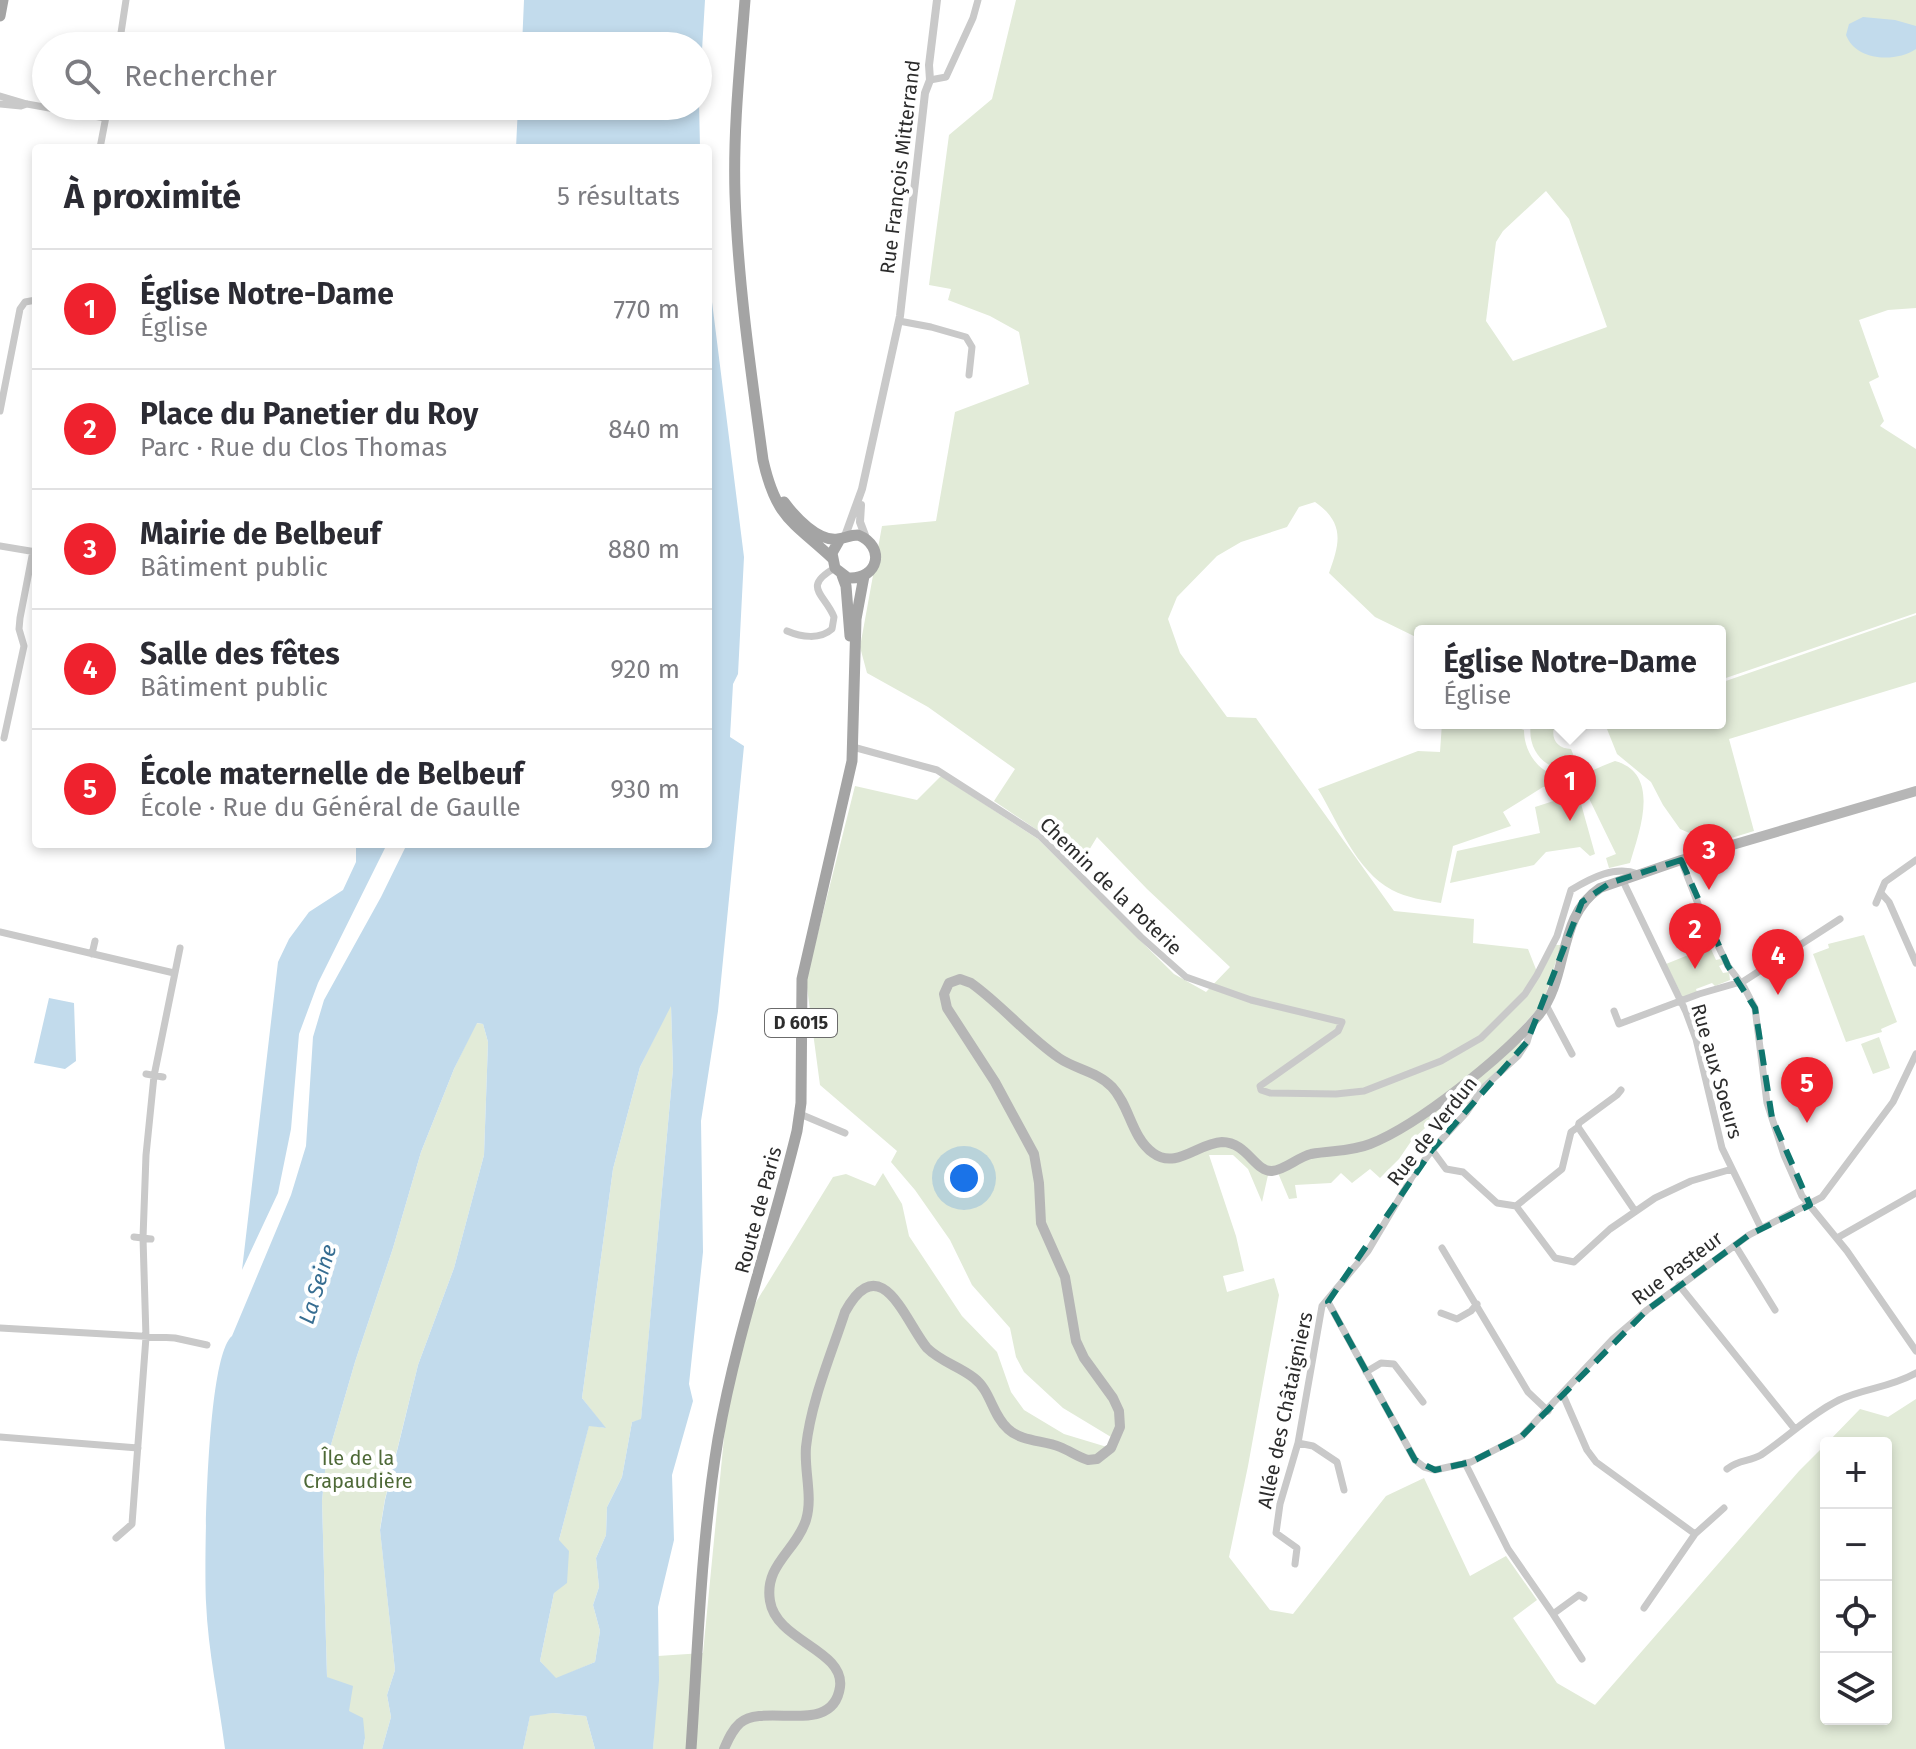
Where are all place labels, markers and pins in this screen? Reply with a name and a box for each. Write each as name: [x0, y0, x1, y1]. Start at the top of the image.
pin: 1: [1544, 755, 1596, 821]
pin: 3: [1683, 824, 1735, 890]
pin: 2: [1669, 903, 1721, 969]
pin: 4: [1752, 929, 1804, 995]
pin: 5: [1781, 1057, 1833, 1123]

